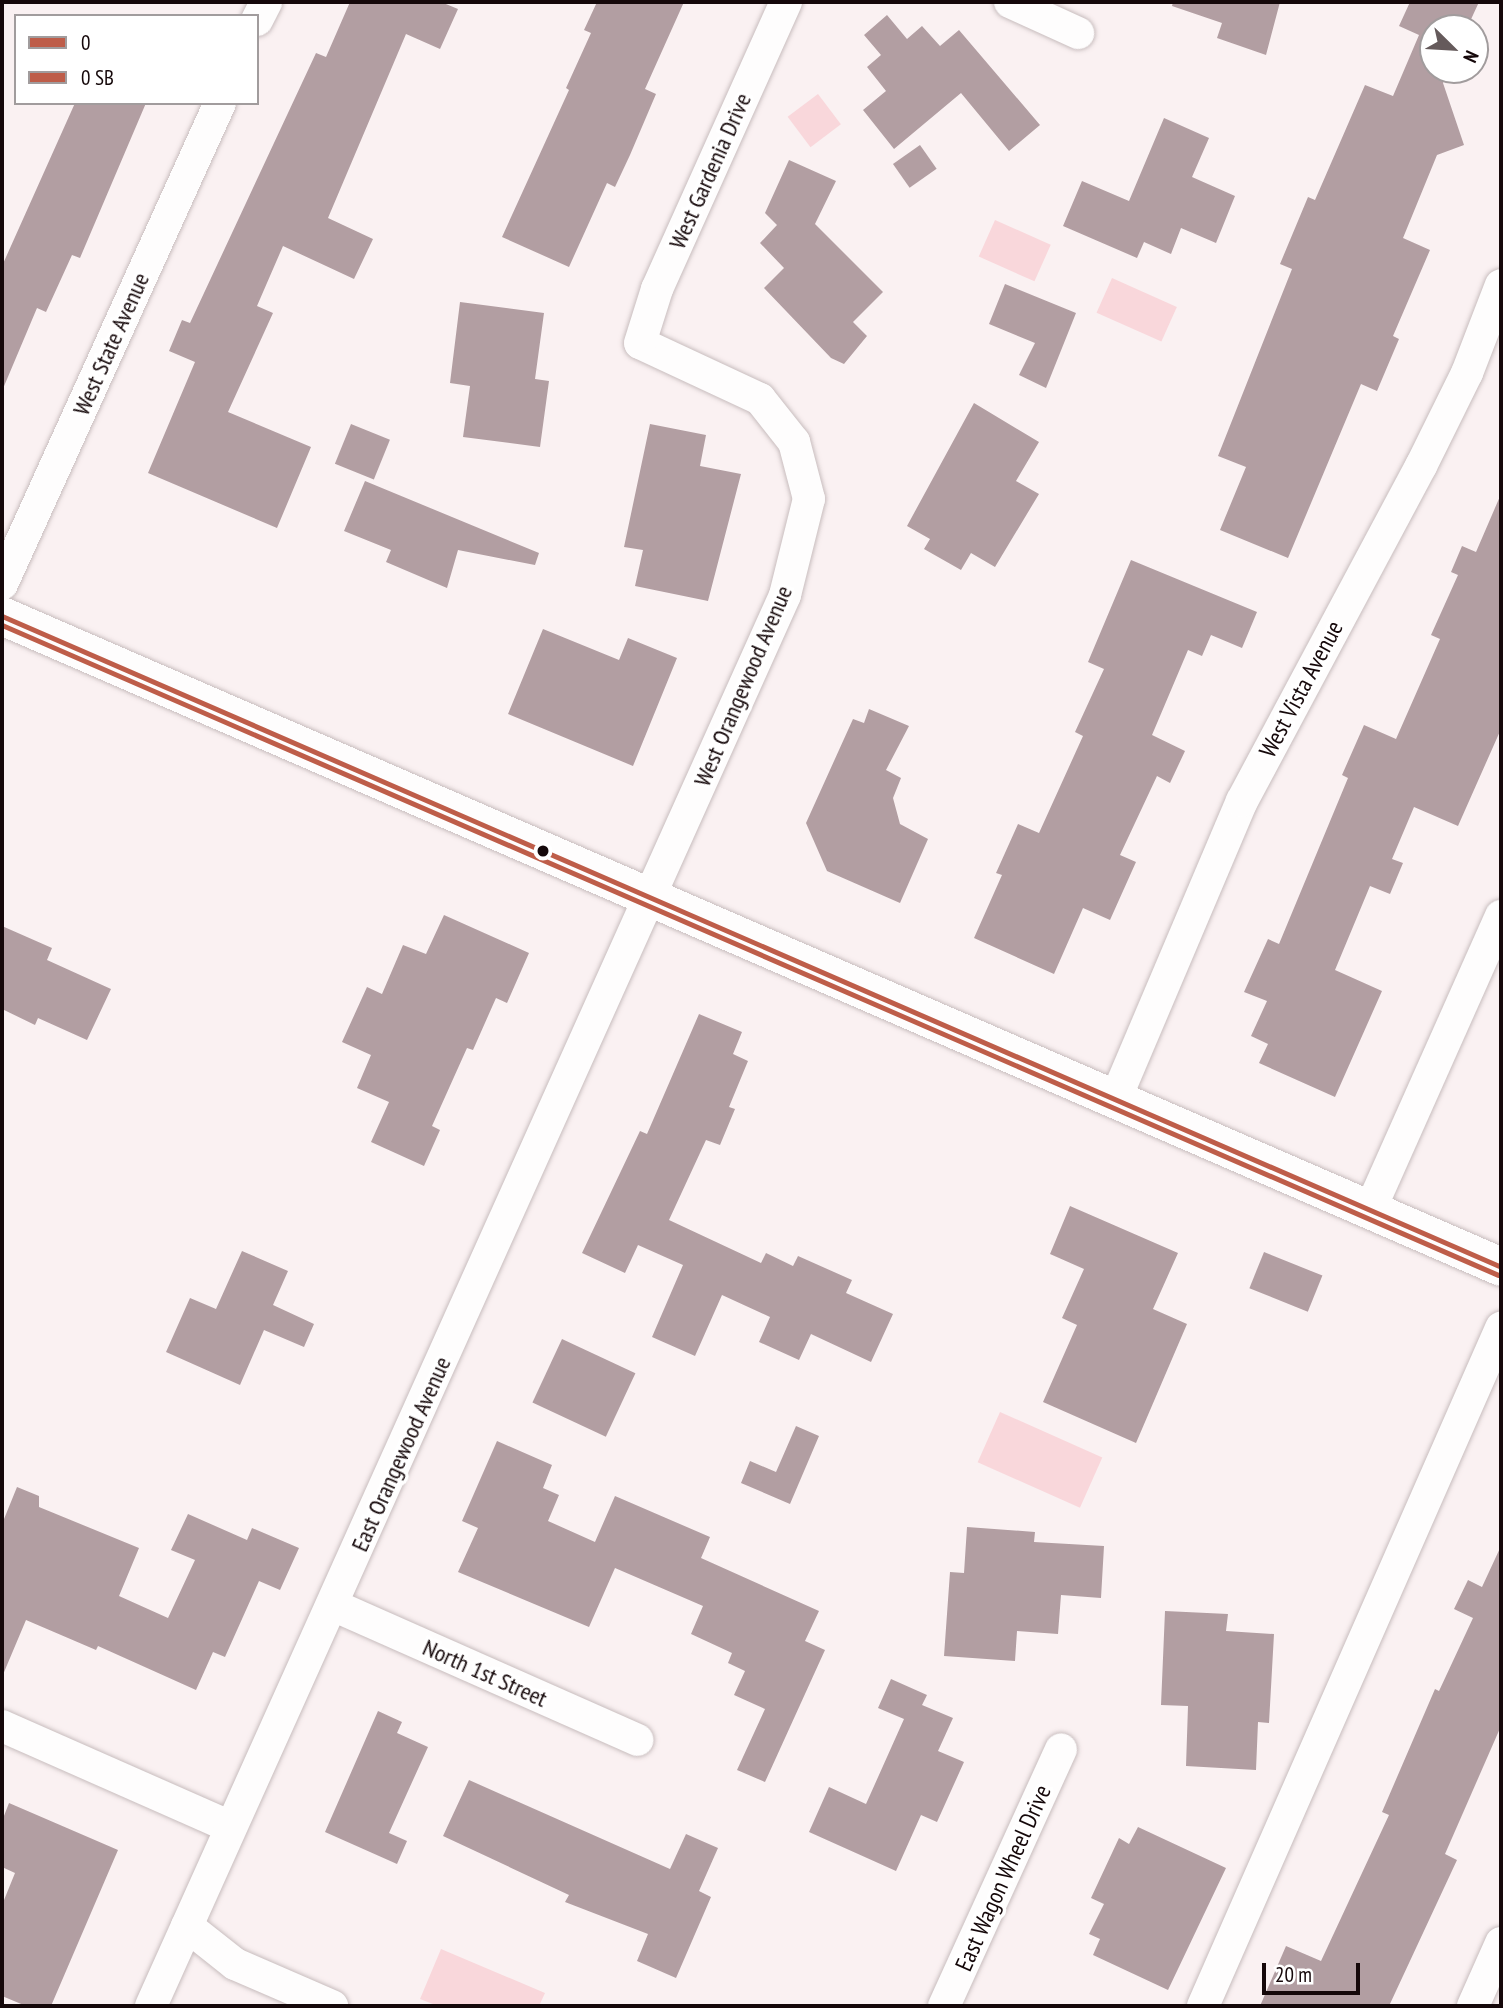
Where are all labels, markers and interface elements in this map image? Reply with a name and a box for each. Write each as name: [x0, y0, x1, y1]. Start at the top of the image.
legend: [14, 14, 259, 105]
north arrow: [1419, 14, 1489, 84]
text: 0: [81, 29, 90, 56]
text: N: [1458, 47, 1484, 66]
text: 0 SB: [81, 64, 114, 91]
street label: West Gardenia Drive: [663, 89, 757, 253]
street label: West State Avenue: [67, 268, 155, 420]
street label: West Orangewood Avenue: [688, 581, 798, 791]
street label: West Vista Avenue: [1253, 615, 1349, 763]
unlabelled marker: [536, 844, 550, 858]
street label: East Orangewood Avenue: [345, 1352, 457, 1556]
street label: North 1st Street: [418, 1633, 552, 1713]
street label: East Wagon Wheel Drive: [949, 1780, 1057, 1976]
scale bar: [1265, 1948, 1363, 1992]
text: 20 m: [1275, 1961, 1312, 1988]

